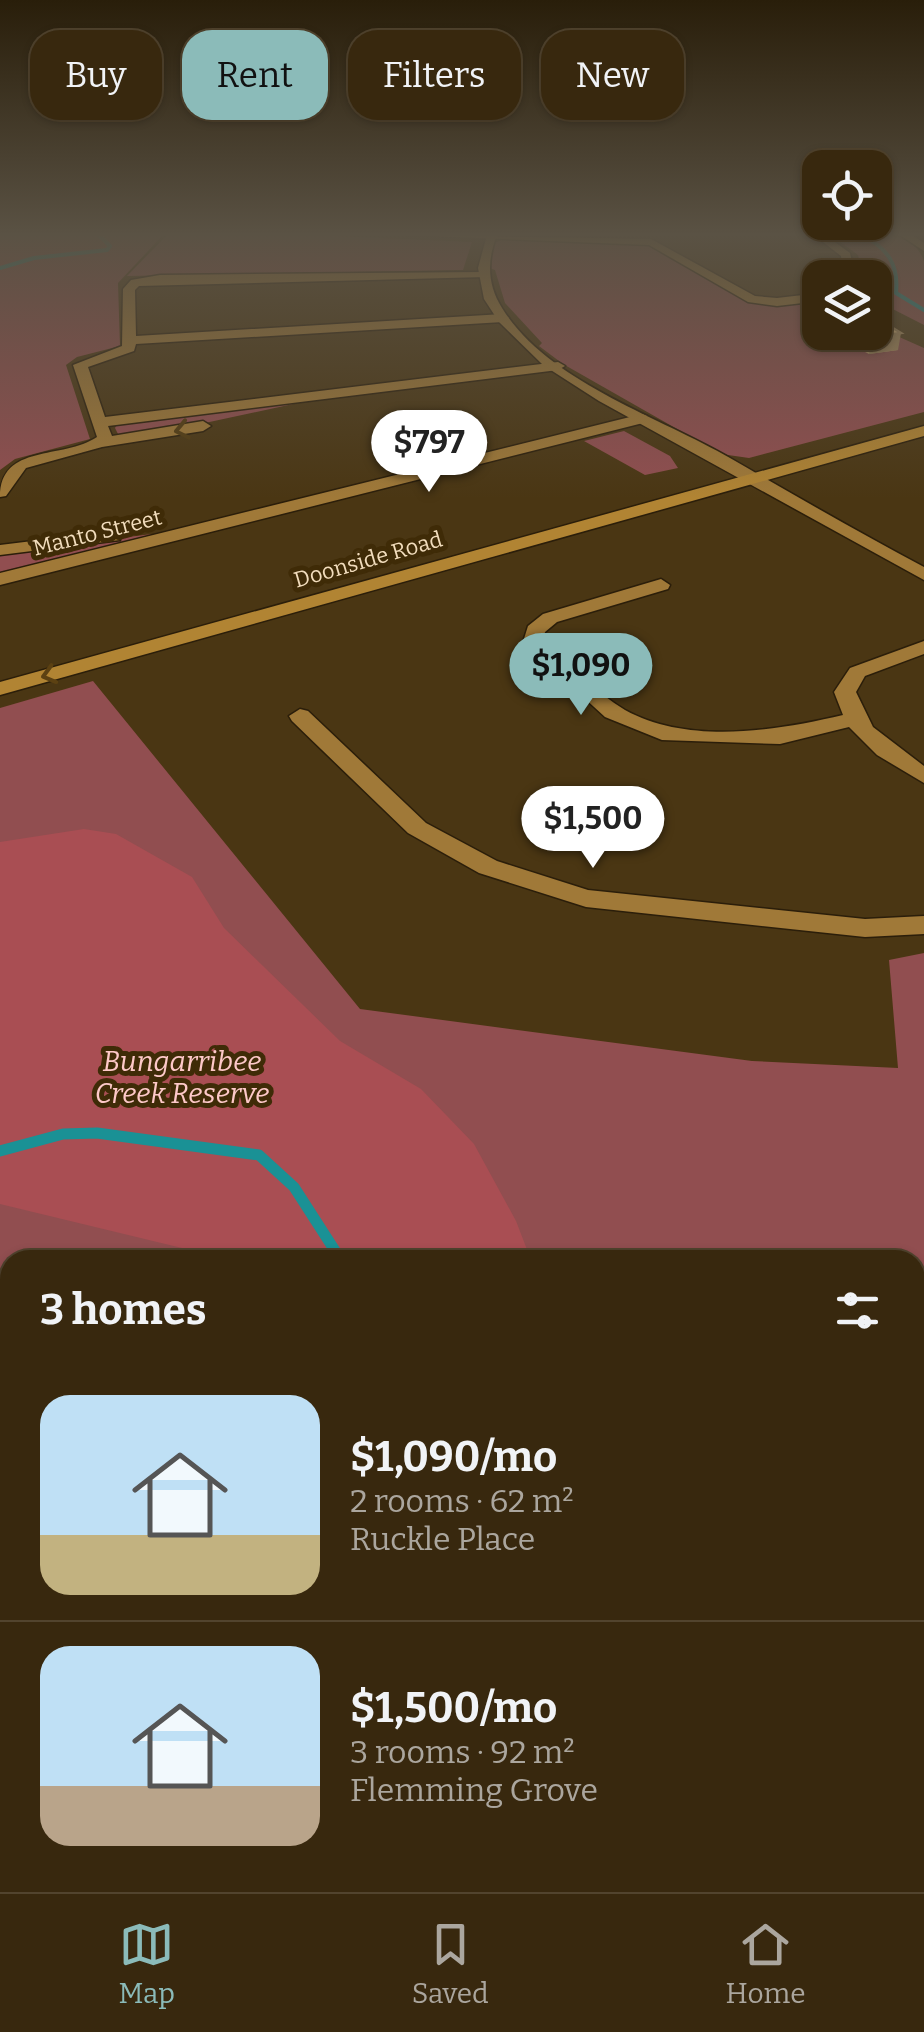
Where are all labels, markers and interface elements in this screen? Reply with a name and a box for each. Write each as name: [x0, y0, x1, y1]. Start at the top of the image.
chip: Buy: [30, 30, 162, 120]
chip: Rent: [182, 30, 328, 120]
chip: Filters: [348, 30, 521, 120]
chip: New: [541, 30, 684, 120]
map controls: [802, 150, 892, 350]
button: locate: [802, 150, 892, 240]
button: layers: [802, 260, 892, 350]
pin: $797: [370, 410, 488, 495]
one-way arrow: [174, 418, 191, 439]
text: $797: [393, 423, 465, 461]
street label: Manto Street: [30, 503, 164, 562]
street label: Doonside Road: [291, 525, 445, 594]
pin: $1,090: [500, 633, 662, 718]
text: $1,090: [531, 646, 631, 684]
one-way arrow: [41, 664, 58, 685]
pin: $1,500: [512, 786, 674, 871]
text: $1,500: [543, 799, 643, 837]
park label: Bungarribee Creek Reserve: [95, 1045, 269, 1110]
icon: filters: [830, 1283, 885, 1338]
text: 3 homes: [40, 1285, 206, 1335]
text: $1,090/mo: [350, 1432, 557, 1482]
icon: home: [120, 1435, 240, 1555]
text: 2 rooms · 62 m²: [350, 1482, 574, 1520]
text: Ruckle Place: [350, 1520, 535, 1558]
text: $1,500/mo: [350, 1683, 557, 1733]
icon: home: [120, 1686, 240, 1806]
text: 3 rooms · 92 m²: [350, 1733, 575, 1771]
text: Flemming Grove: [350, 1771, 598, 1809]
tab: Map: [118, 1917, 175, 2010]
tab: Saved: [412, 1917, 489, 2010]
tab: Home: [726, 1917, 806, 2010]

